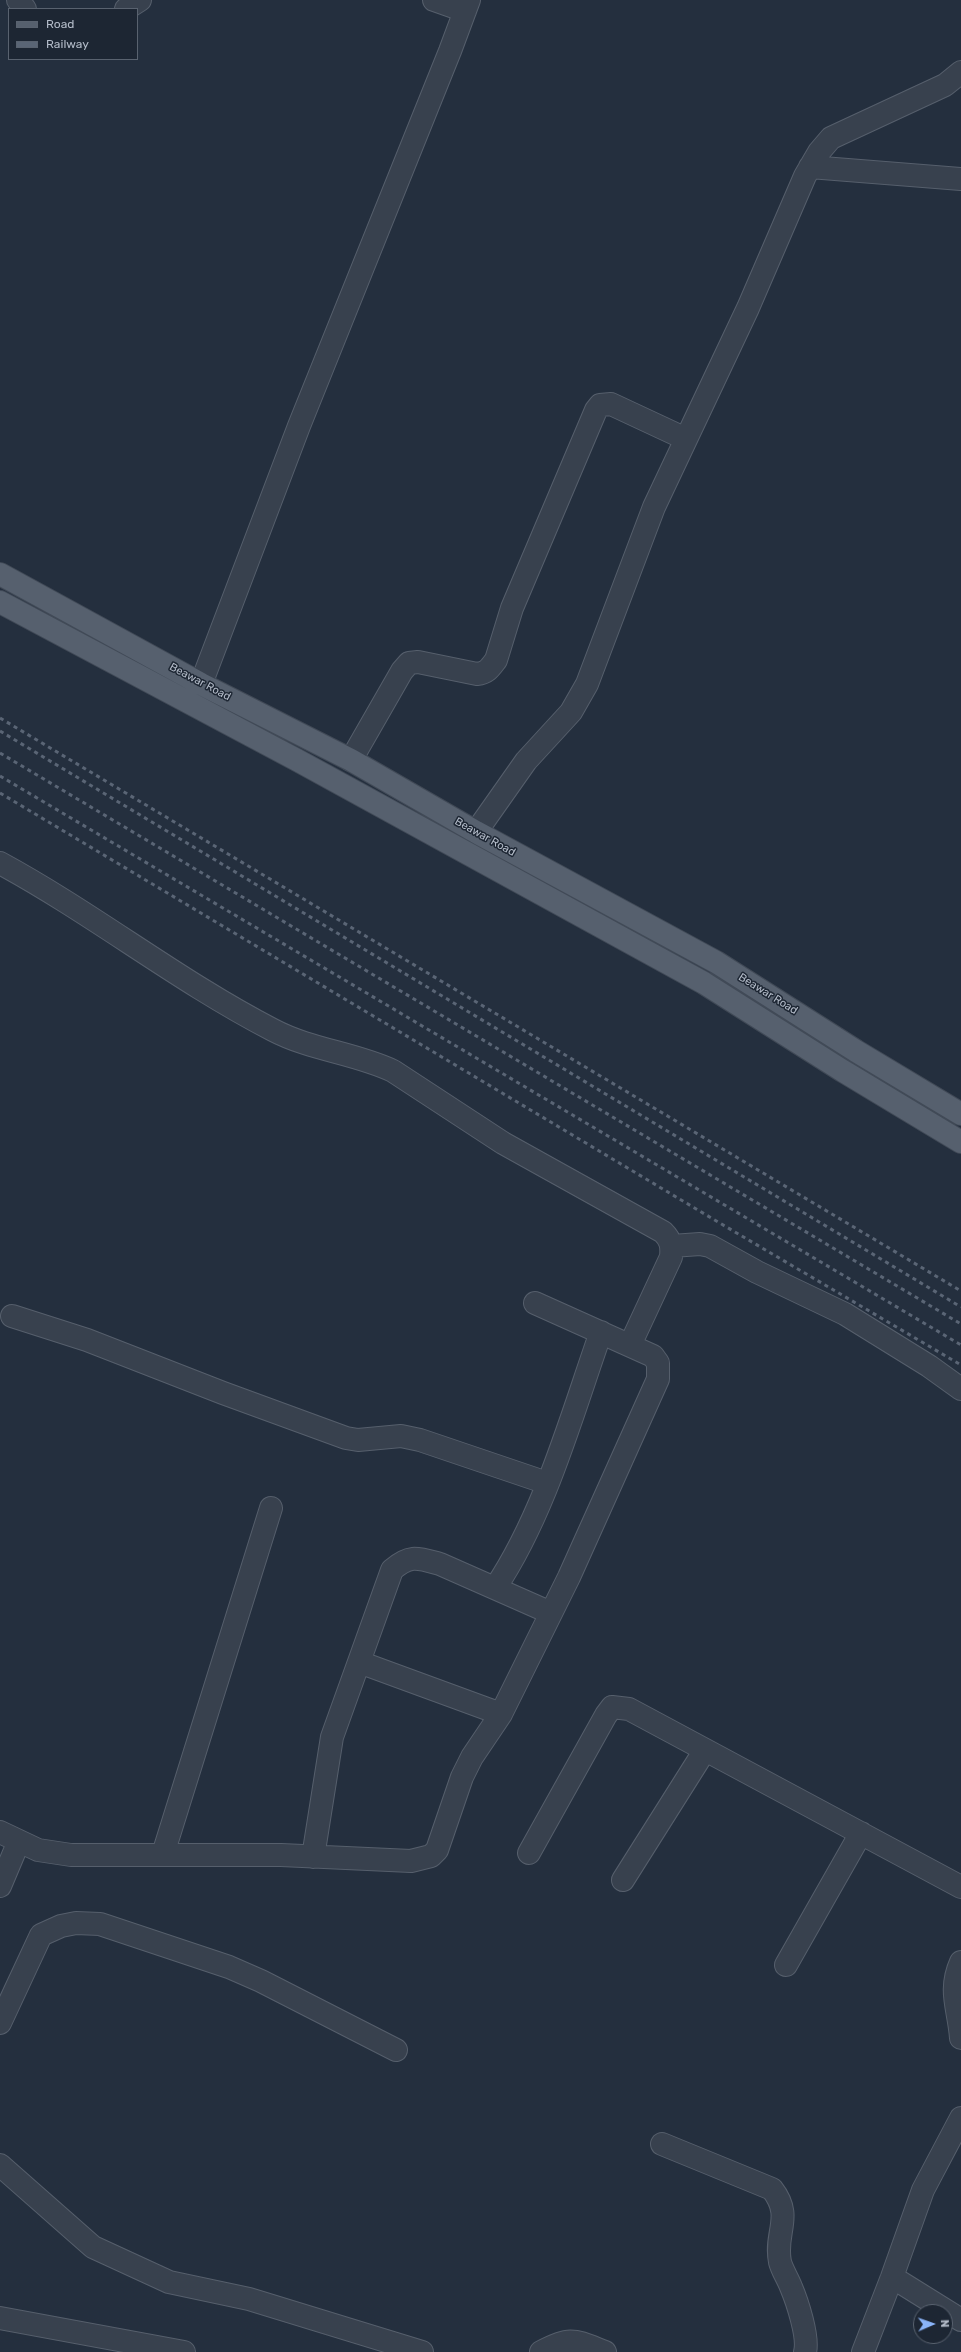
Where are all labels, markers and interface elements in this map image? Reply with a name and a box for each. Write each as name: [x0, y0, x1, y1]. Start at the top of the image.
legend: [8, 8, 138, 60]
text: Road: [46, 17, 74, 31]
text: Railway: [46, 37, 89, 51]
street label: Beawar Road: [167, 660, 233, 704]
street label: Beawar Road: [452, 815, 518, 859]
street label: Beawar Road: [736, 971, 800, 1017]
north arrow: [913, 2304, 953, 2344]
text: N: [938, 2319, 951, 2328]

